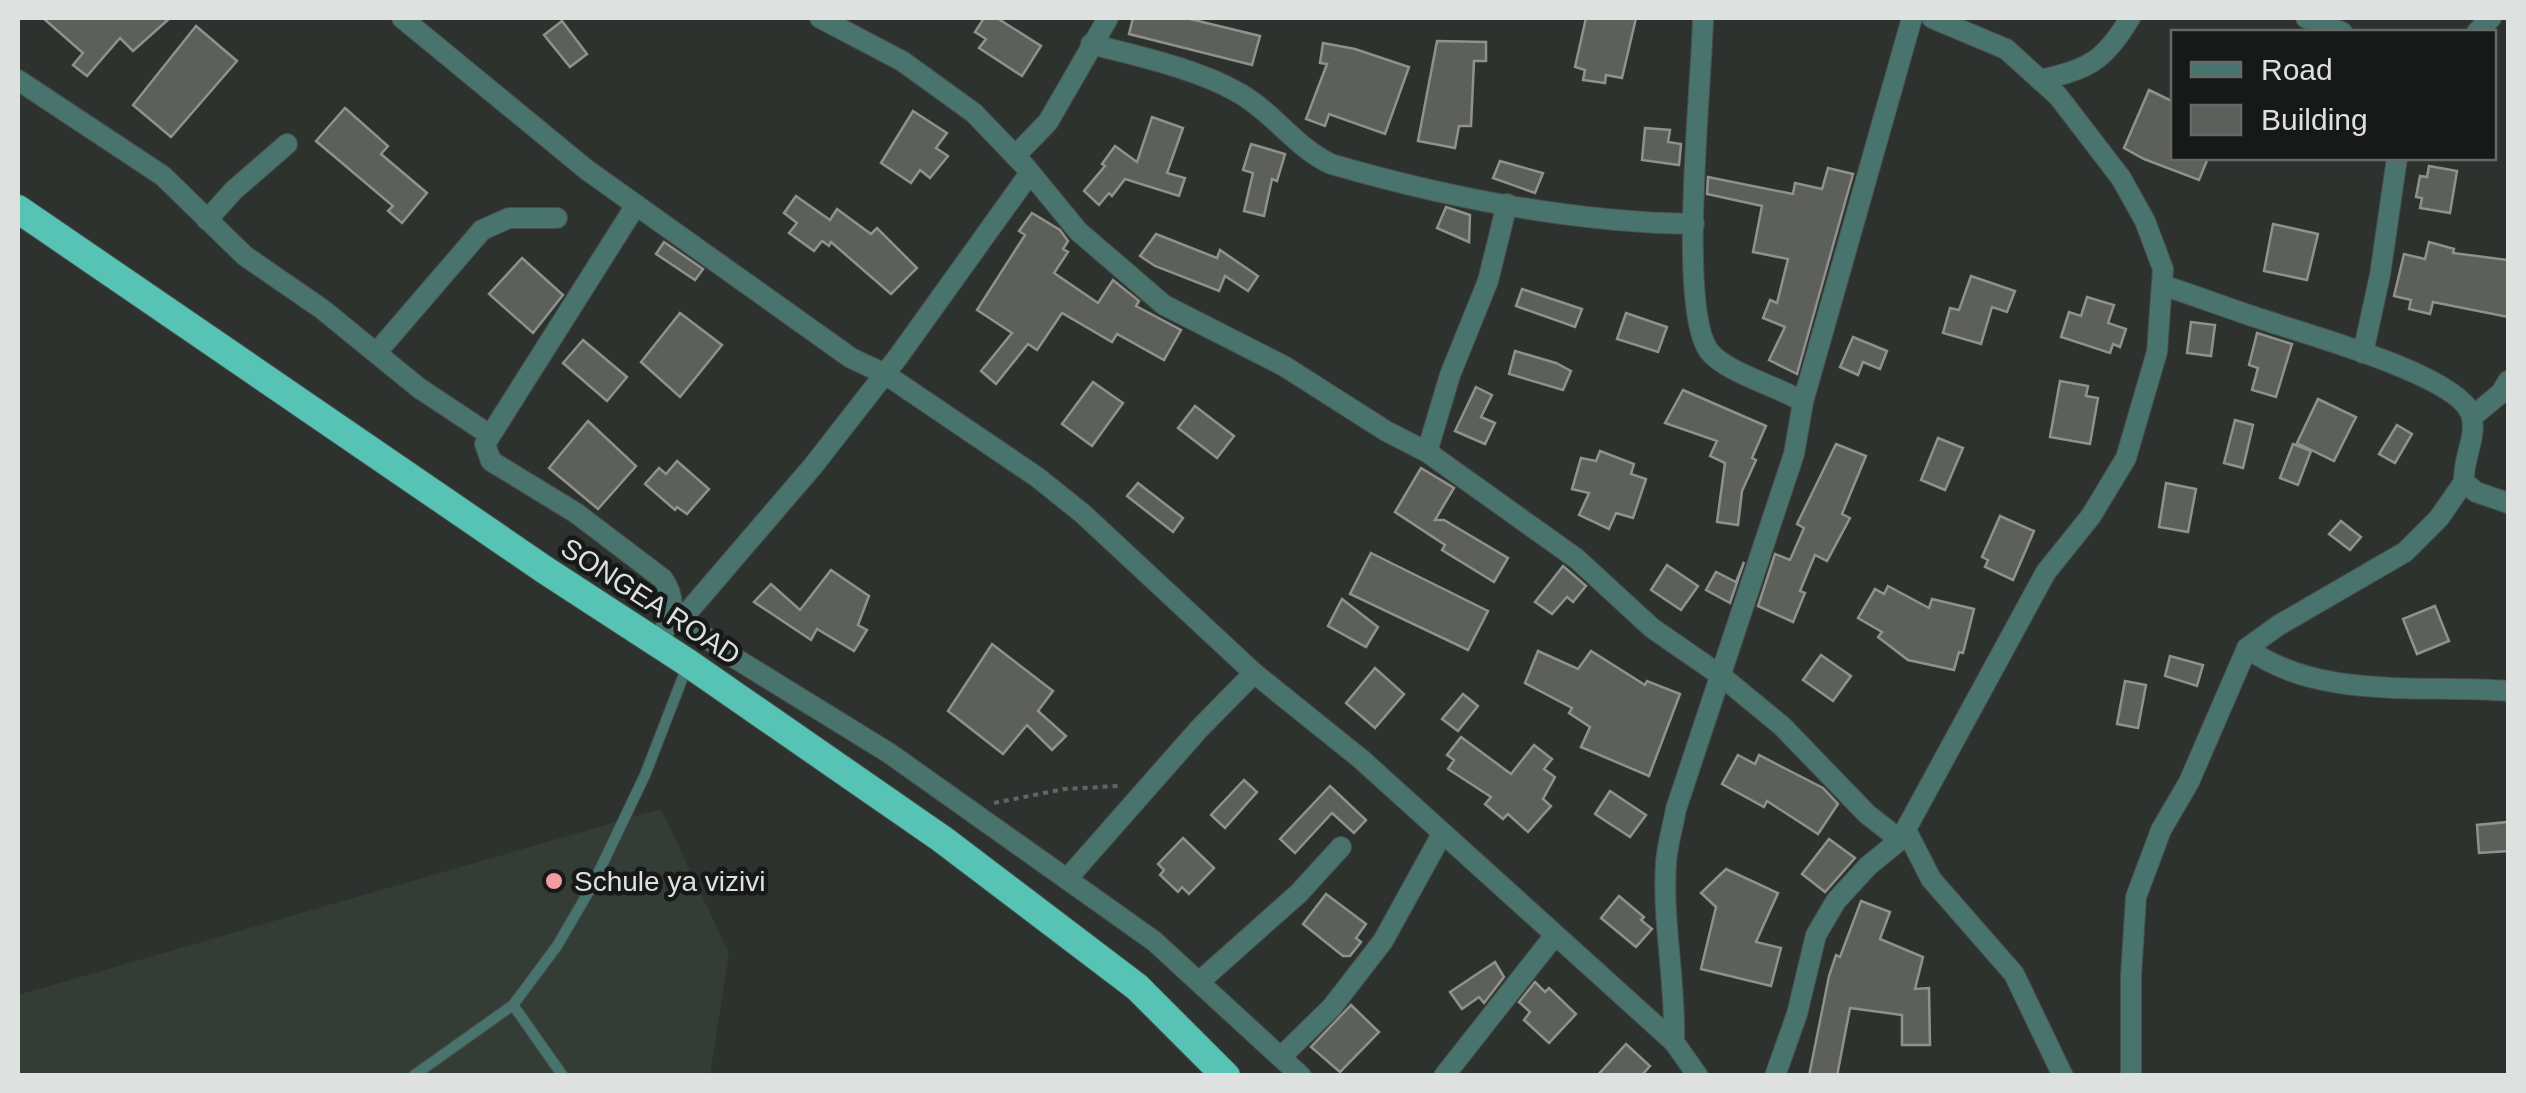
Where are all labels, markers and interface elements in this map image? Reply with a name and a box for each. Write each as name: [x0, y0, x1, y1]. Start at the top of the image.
legend: [2171, 30, 2496, 160]
text: Road: [2261, 53, 2333, 86]
text: Building: [2261, 103, 2368, 136]
street label: SONGEA ROAD: [556, 532, 746, 671]
place label: Schule ya vizivi: [574, 866, 765, 897]
marker: Schule ya vizivi: [543, 870, 565, 892]

